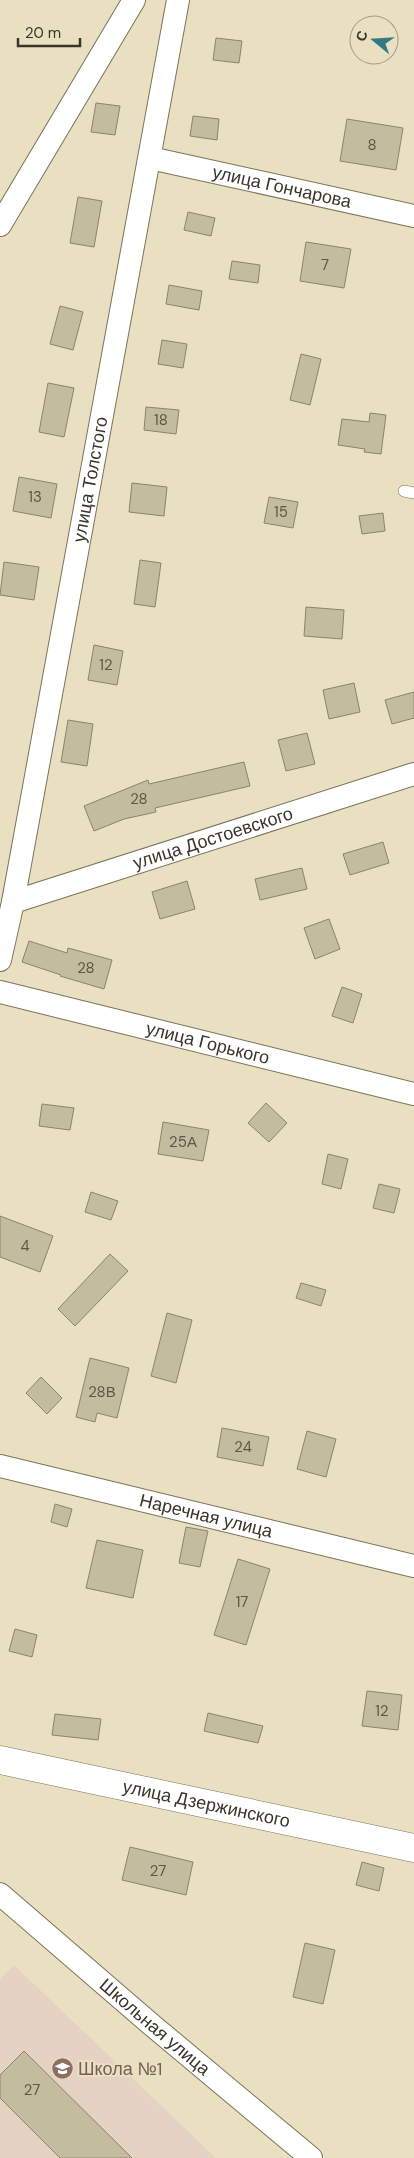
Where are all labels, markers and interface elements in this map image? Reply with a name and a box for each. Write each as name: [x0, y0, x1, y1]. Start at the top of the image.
scale bar: [18, 15, 80, 47]
north arrow: [349, 15, 399, 65]
text: 20 m: [25, 23, 61, 43]
text: С: [352, 28, 372, 44]
house number: 8: [367, 135, 377, 155]
street label: улица Гончарова: [210, 160, 355, 214]
house number: 7: [321, 255, 329, 275]
house number: 18: [154, 410, 168, 430]
street label: улица Толстого: [67, 415, 114, 544]
house number: 13: [28, 487, 42, 507]
house number: 15: [274, 502, 288, 522]
house number: 12: [99, 655, 113, 675]
house number: 28: [130, 789, 148, 809]
street label: улица Достоевского: [130, 801, 296, 875]
house number: 28: [77, 958, 95, 978]
street label: улица Горького: [143, 1016, 272, 1070]
house number: 25А: [169, 1132, 197, 1152]
house number: 4: [20, 1236, 30, 1256]
house number: 28В: [88, 1382, 116, 1402]
house number: 24: [234, 1437, 252, 1457]
street label: Наречная улица: [137, 1488, 276, 1544]
house number: 17: [236, 1592, 248, 1612]
house number: 12: [375, 1701, 389, 1721]
street label: улица Дзержинского: [120, 1774, 292, 1833]
house number: 27: [150, 1861, 166, 1881]
street label: Школьная улица: [94, 1973, 216, 2081]
school or university icon: Школа №1: [50, 2057, 74, 2081]
place label: Школа №1: [78, 2057, 162, 2081]
house number: 27: [24, 2080, 40, 2100]

